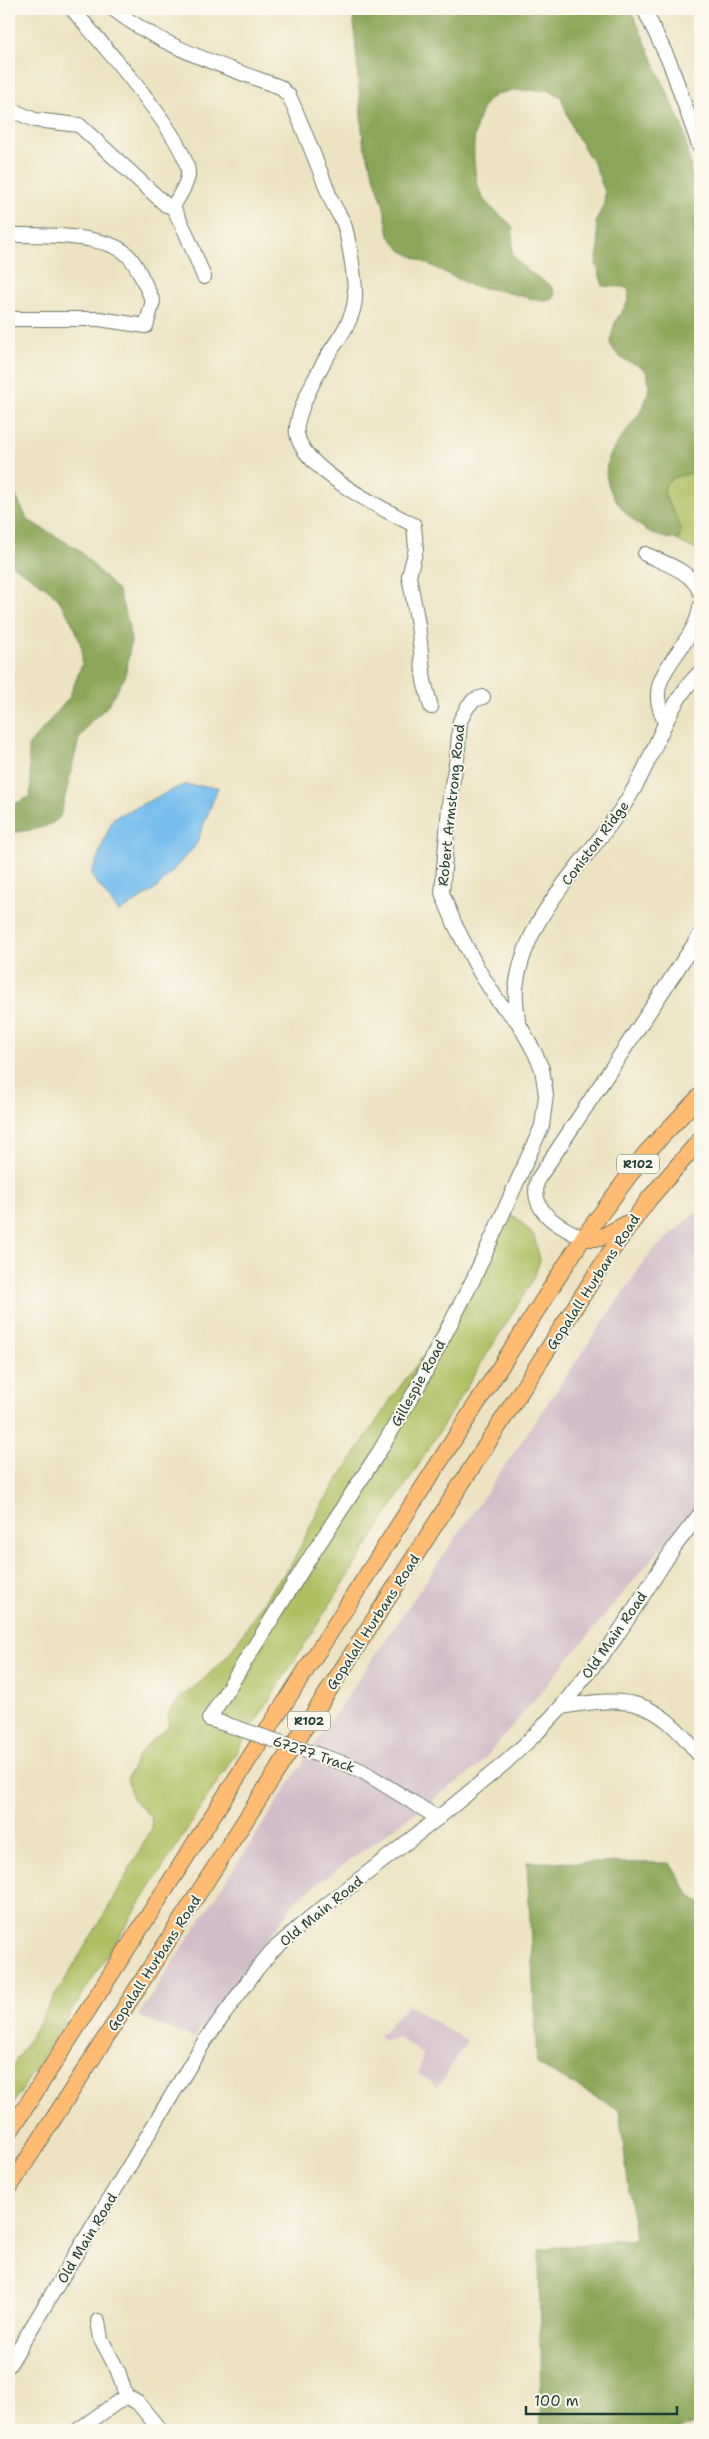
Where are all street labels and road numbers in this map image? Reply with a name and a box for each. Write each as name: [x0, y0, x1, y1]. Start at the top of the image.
street label: Robert Armstrong Road: [434, 723, 468, 887]
street label: Coniston Ridge: [557, 797, 633, 889]
road number: R102: [617, 1154, 659, 1174]
street label: Gopalall Hurbans Road: [542, 1211, 644, 1353]
street label: Gillespie Road: [387, 1336, 449, 1430]
street label: Gopalall Hurbans Road: [322, 1551, 424, 1693]
street label: Old Main Road: [577, 1588, 651, 1682]
road number: R102: [288, 1712, 330, 1730]
street label: 67277 Track: [271, 1732, 357, 1776]
street label: Old Main Road: [276, 1872, 366, 1950]
street label: Gopalall Hurbans Road: [103, 1892, 205, 2034]
street label: Old Main Road: [53, 2189, 121, 2286]

